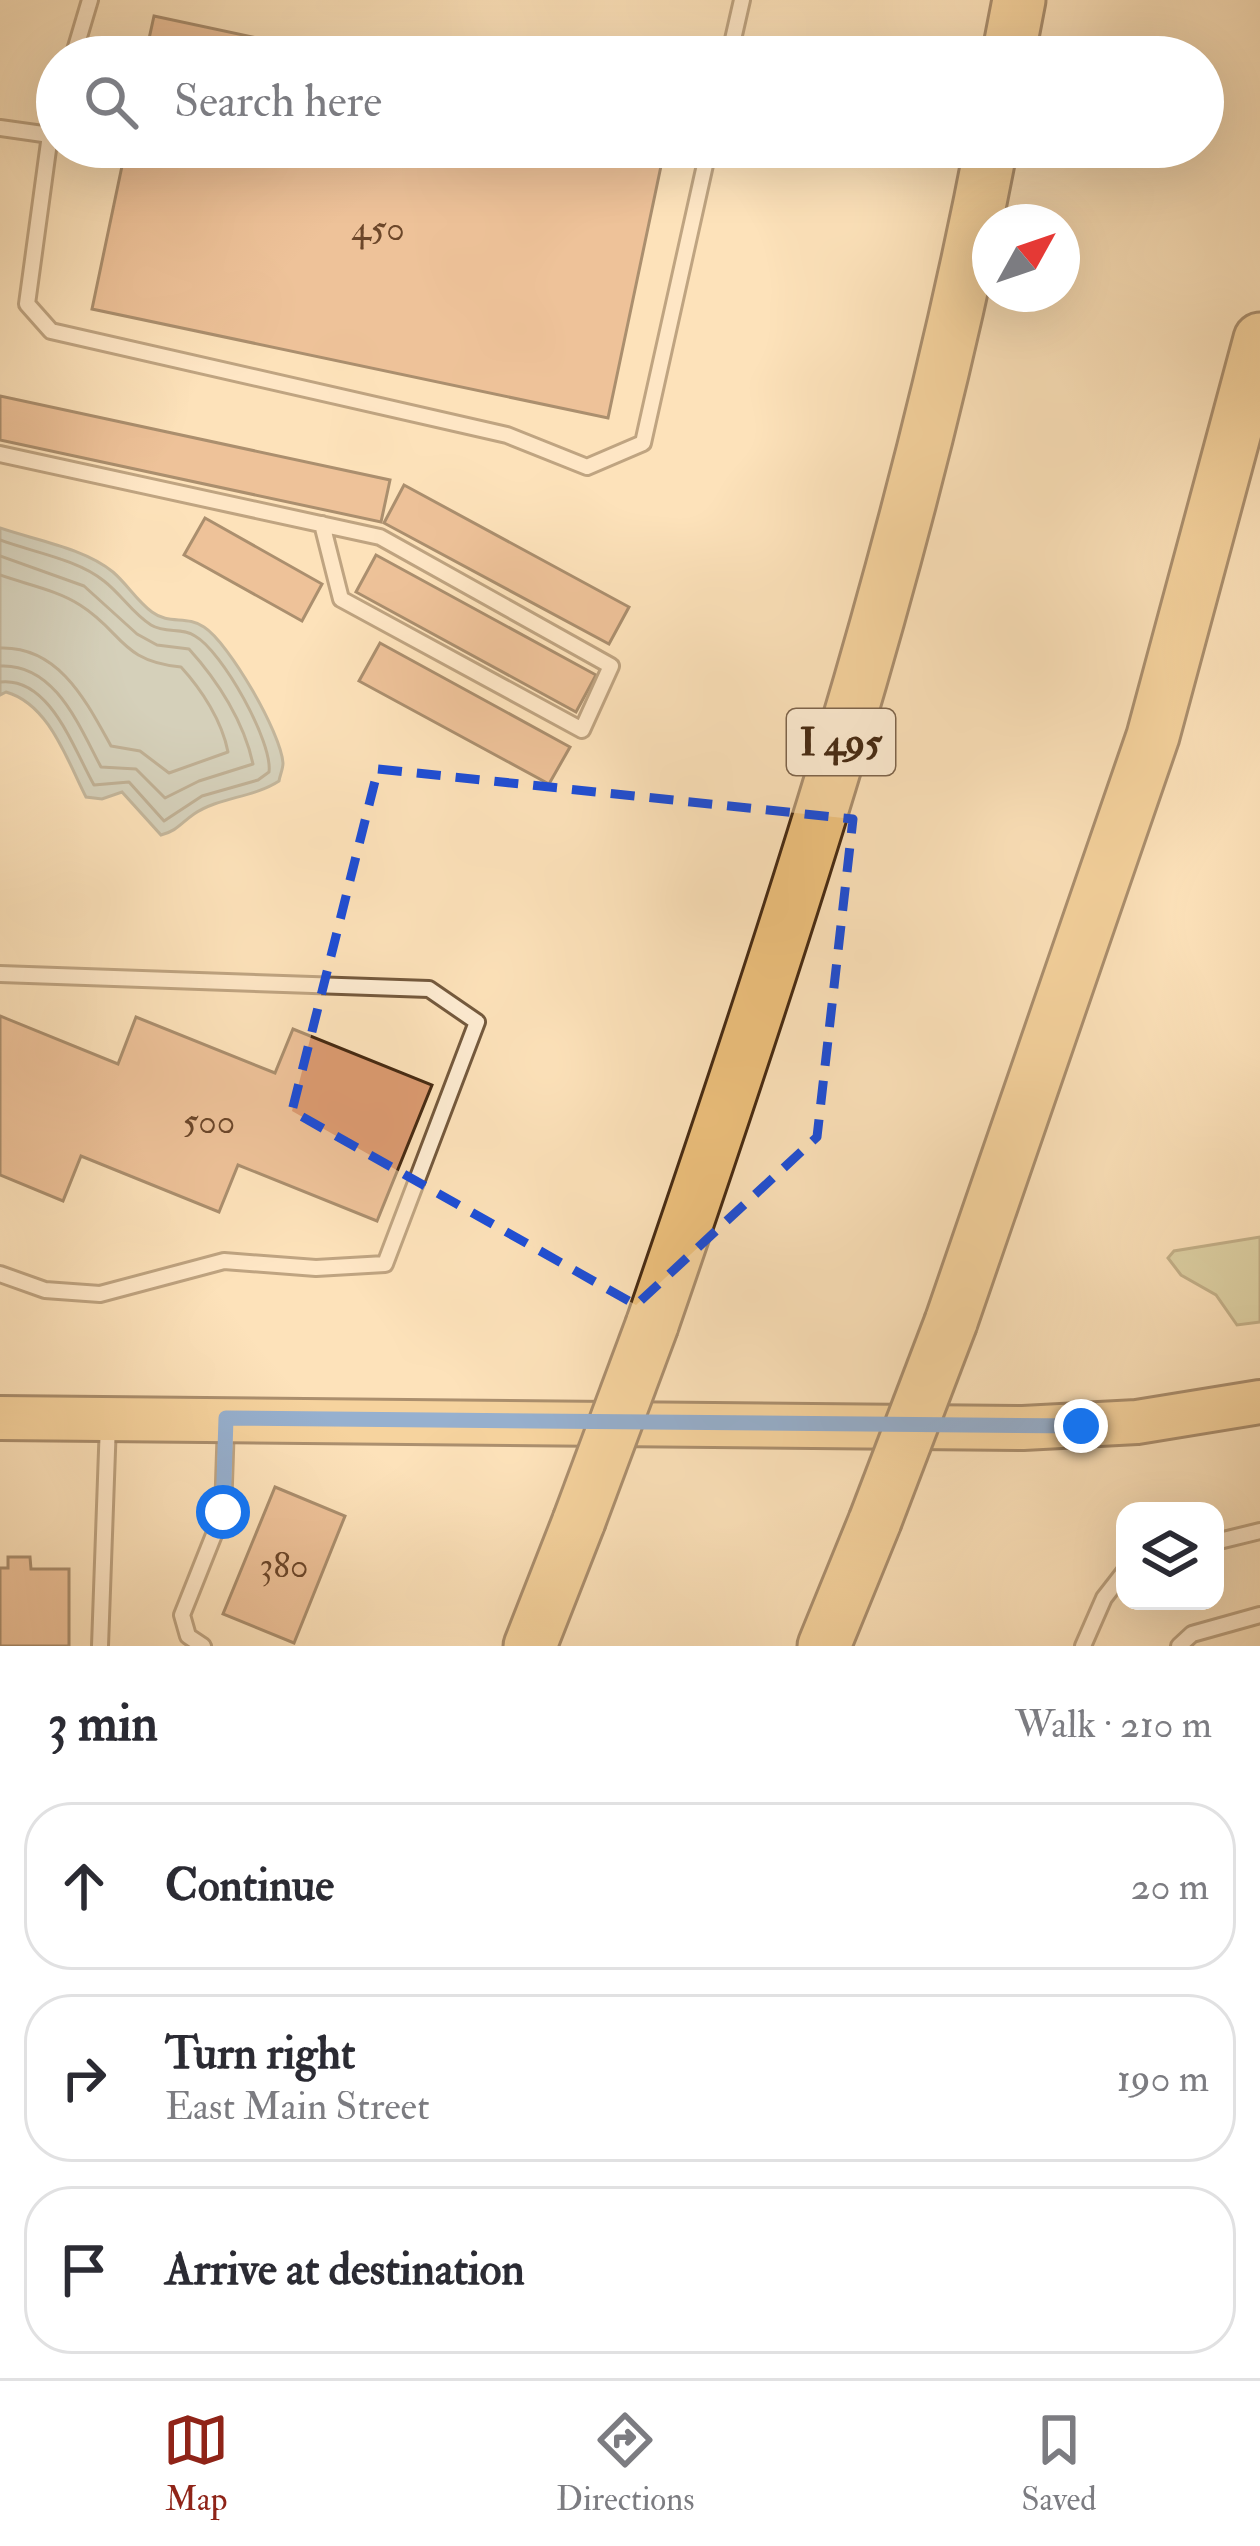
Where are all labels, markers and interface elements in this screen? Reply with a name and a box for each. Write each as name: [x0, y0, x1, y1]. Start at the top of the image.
search box: [36, 36, 1224, 168]
icon: search: [78, 69, 144, 135]
text: Search here: [174, 74, 382, 130]
north arrow: [972, 204, 1080, 312]
house number: 450: [351, 206, 405, 251]
road number: I 495: [787, 709, 895, 775]
house number: 500: [183, 1099, 235, 1144]
route end: [1054, 1399, 1108, 1453]
route start: [196, 1485, 250, 1539]
map controls: [1116, 1502, 1224, 1610]
button: layers: [1116, 1502, 1224, 1610]
house number: 380: [259, 1543, 309, 1588]
text: 3 min: [48, 1692, 158, 1756]
text: Walk · 210 m: [1015, 1700, 1212, 1749]
icon: ahead: [51, 1853, 117, 1919]
text: Continue: [165, 1858, 334, 1914]
text: 20 m: [1131, 1862, 1209, 1911]
text: Turn right: [165, 2026, 355, 2082]
icon: right: [51, 2045, 117, 2111]
text: 190 m: [1117, 2054, 1209, 2103]
text: East Main Street: [165, 2082, 430, 2131]
icon: arrive: [51, 2237, 117, 2303]
text: Arrive at destination: [165, 2242, 525, 2298]
tab: Map: [163, 2407, 229, 2520]
tab: Directions: [556, 2407, 695, 2520]
tab: Saved: [1021, 2407, 1097, 2520]

